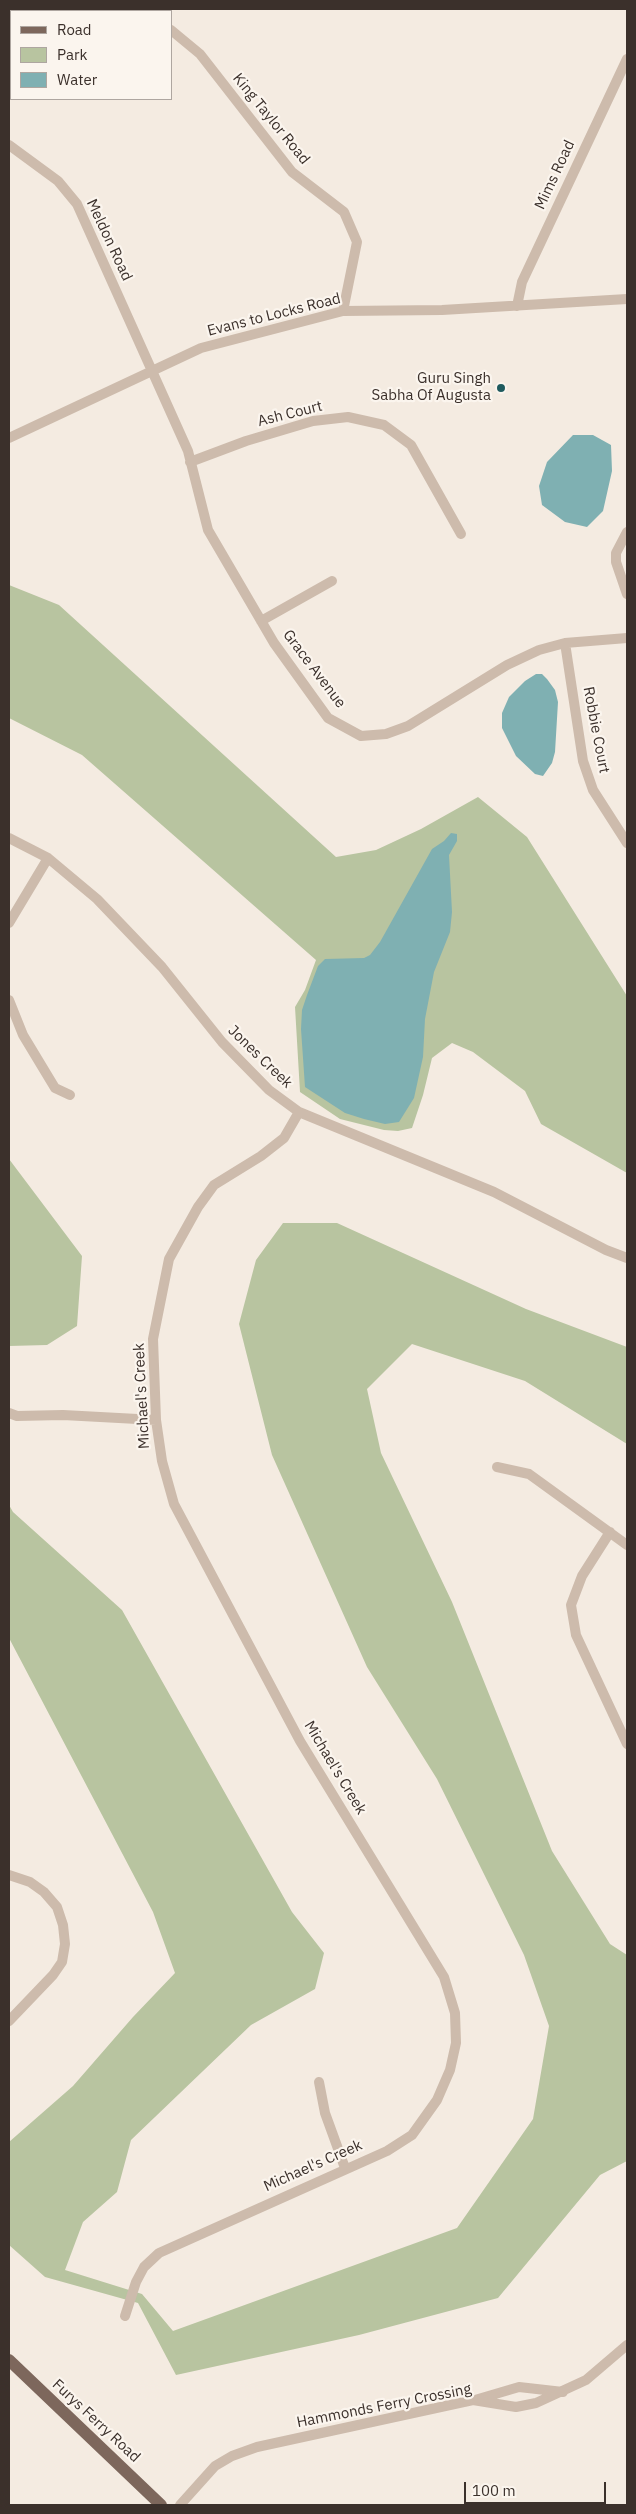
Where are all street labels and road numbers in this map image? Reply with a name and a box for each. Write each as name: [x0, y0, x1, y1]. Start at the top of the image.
street label: King Taylor Road: [229, 70, 313, 168]
street label: Mims Road: [531, 138, 579, 212]
street label: Meldon Road: [82, 196, 136, 284]
street label: Evans to Locks Road: [205, 290, 343, 340]
street label: Ash Court: [256, 397, 324, 431]
street label: Grace Avenue: [279, 626, 349, 712]
street label: Robbie Court: [579, 685, 613, 775]
street label: Jones Creek: [224, 1022, 296, 1092]
street label: Michael's Creek: [130, 1343, 154, 1449]
street label: Michael's Creek: [300, 1718, 370, 1818]
street label: Michael's Creek: [261, 2136, 365, 2196]
street label: Furys Ferry Road: [48, 2376, 144, 2466]
street label: Hammonds Ferry Crossing: [295, 2380, 473, 2432]

